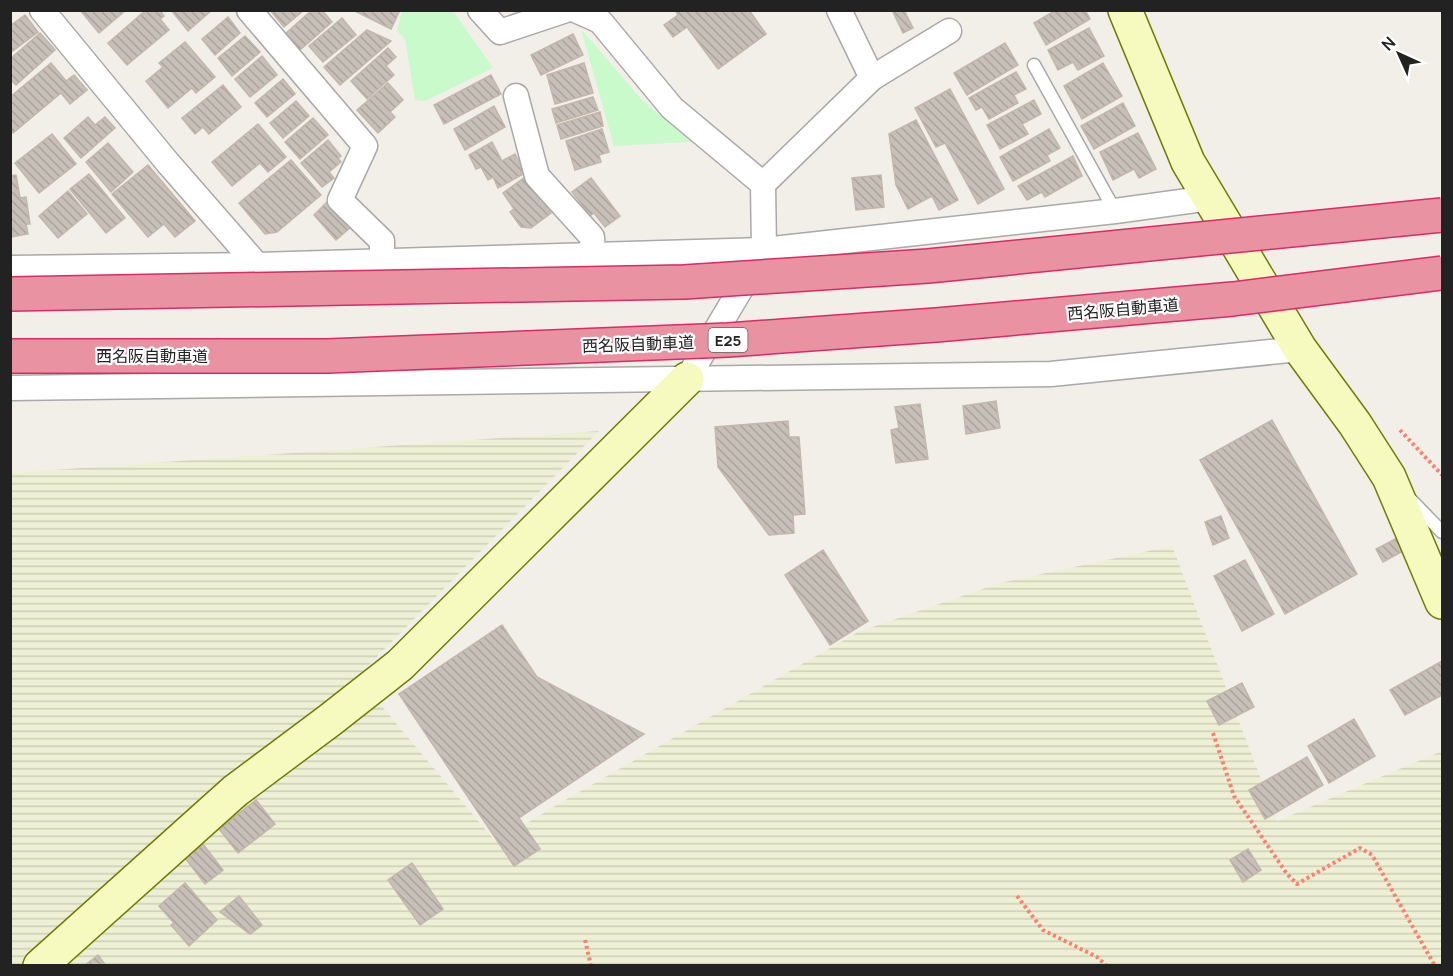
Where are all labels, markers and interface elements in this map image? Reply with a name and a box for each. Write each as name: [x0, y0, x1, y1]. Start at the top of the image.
north arrow: [1369, 24, 1429, 84]
text: N: [1377, 32, 1400, 55]
street label: 西名阪自動車道: [1066, 293, 1180, 325]
road number: E25: [708, 328, 748, 352]
street label: 西名阪自動車道: [582, 331, 694, 357]
street label: 西名阪自動車道: [96, 345, 208, 367]

